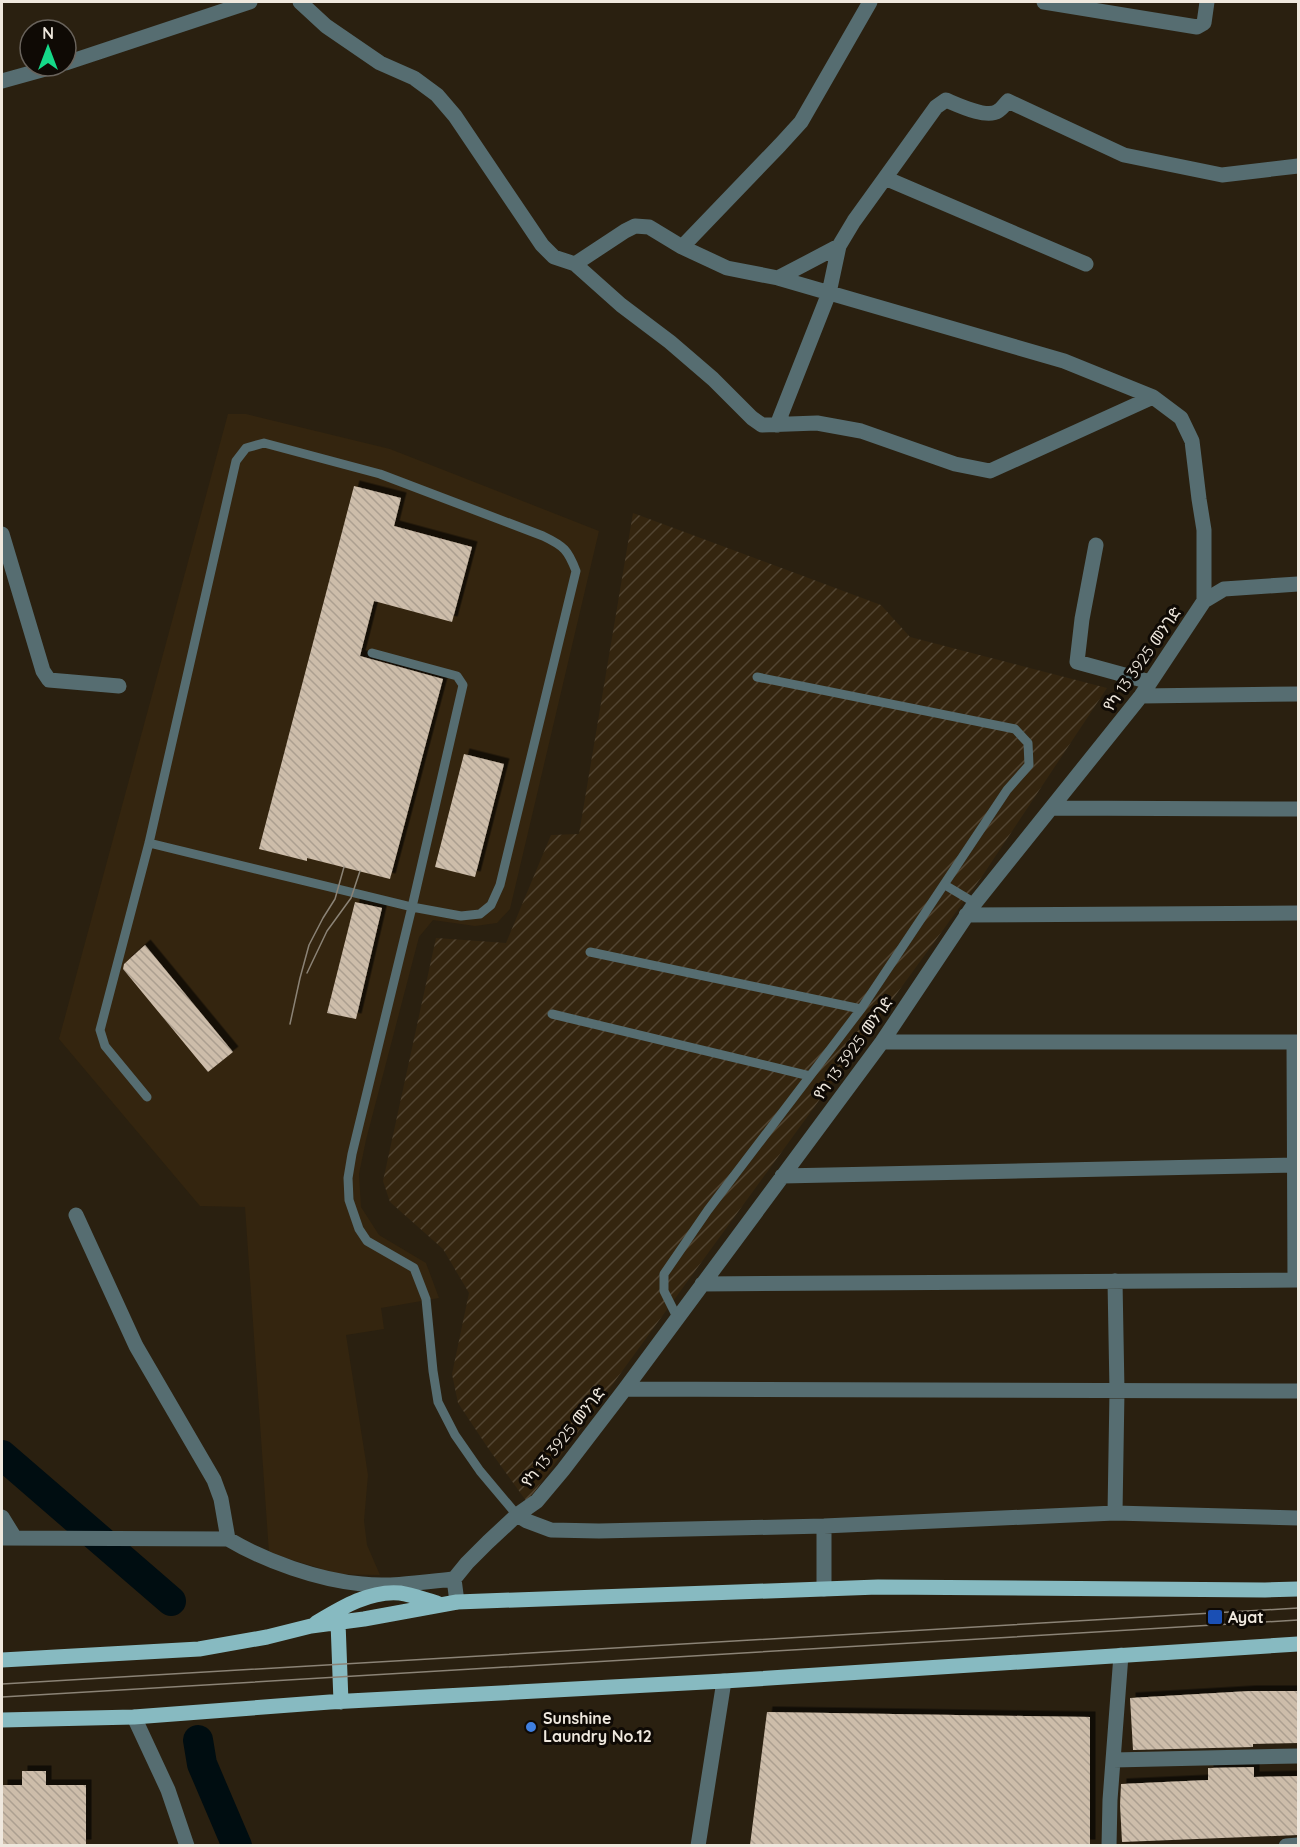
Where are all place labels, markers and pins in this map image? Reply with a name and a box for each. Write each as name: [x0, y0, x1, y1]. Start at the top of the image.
place label: Ayat: [1228, 1607, 1264, 1627]
marker: Ayat: [1206, 1608, 1224, 1626]
place label: Sunshine Laundry No.12: [543, 1708, 652, 1746]
marker: Sunshine Laundry No.12: [524, 1720, 538, 1734]

